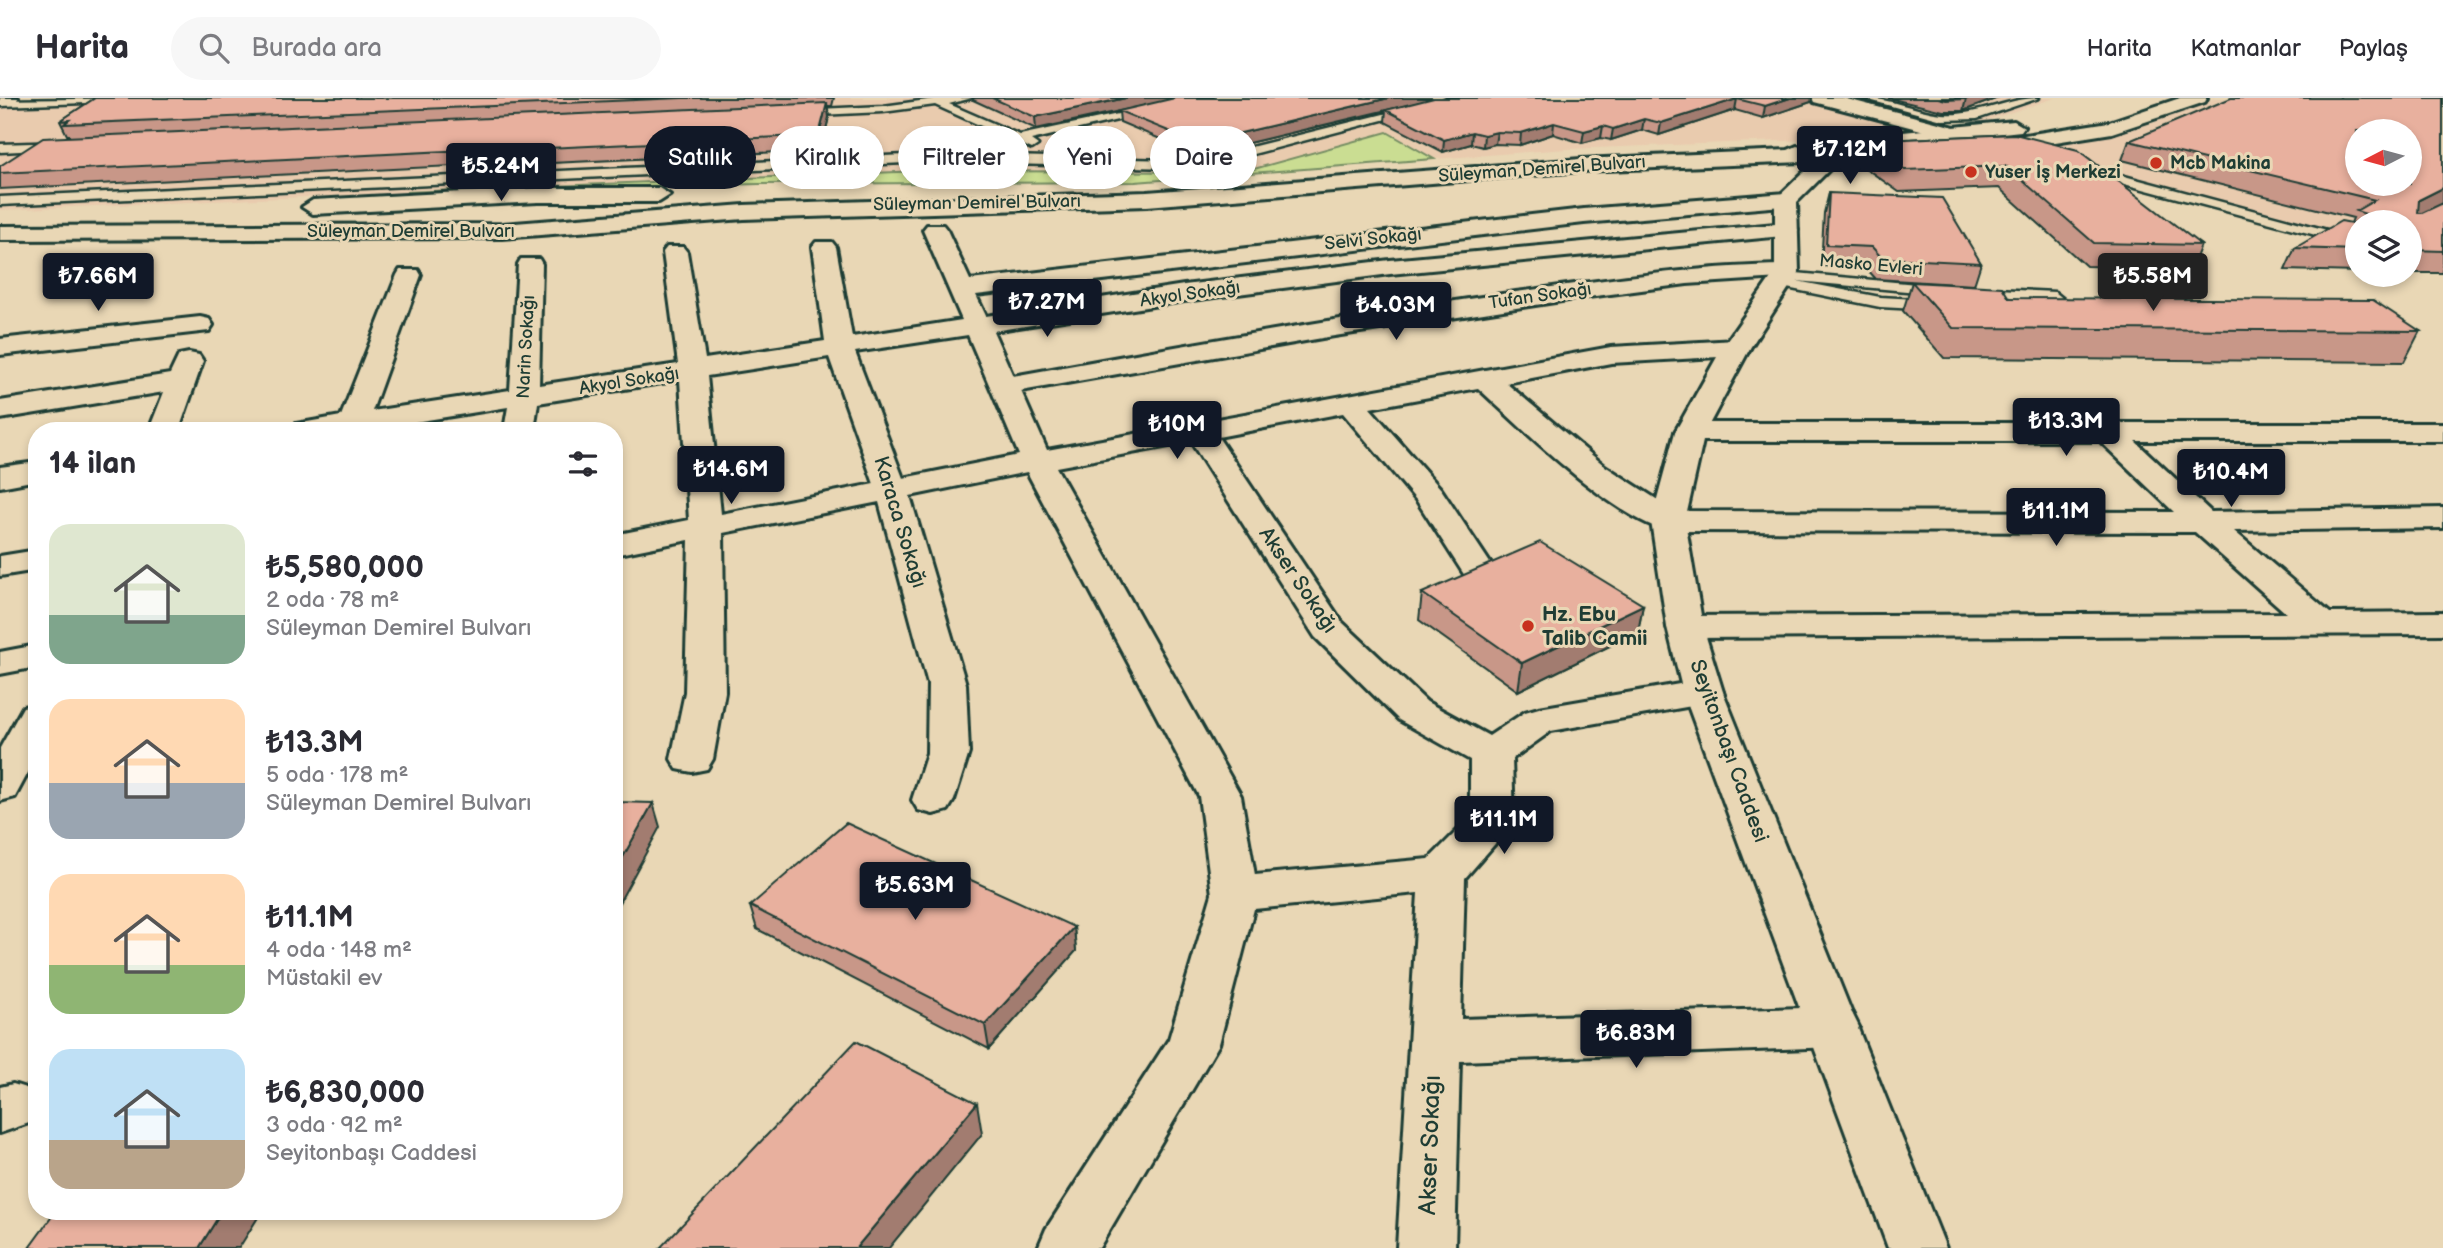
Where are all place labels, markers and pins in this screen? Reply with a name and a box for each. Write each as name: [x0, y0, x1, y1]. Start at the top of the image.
pin: ₺7.12M: [1793, 126, 1907, 186]
pin: ₺5.24M: [444, 144, 558, 203]
place label: Mcb Makina: [2170, 153, 2271, 174]
marker: Mcb Makina: [2148, 155, 2164, 171]
place label: Yuser İş Merkezi: [1985, 159, 2121, 183]
marker: Yuser İş Merkezi: [1963, 164, 1979, 180]
pin: ₺7.66M: [41, 254, 155, 313]
pin: ₺5.58M: [2096, 254, 2210, 313]
pin: ₺7.27M: [990, 280, 1104, 339]
pin: ₺4.03M: [1339, 282, 1453, 342]
pin: ₺13.3M: [2009, 398, 2123, 458]
pin: ₺10M: [1136, 402, 1218, 461]
pin: ₺14.6M: [674, 446, 788, 506]
pin: ₺10.4M: [2174, 450, 2288, 509]
pin: ₺11.1M: [1999, 489, 2113, 548]
place label: Hz. Ebu Talib Camii: [1542, 602, 1647, 651]
marker: Hz. Ebu Talib Camii: [1520, 618, 1536, 634]
pin: ₺11.1M: [1447, 796, 1561, 856]
pin: ₺5.63M: [858, 862, 972, 922]
pin: ₺6.83M: [1579, 1010, 1693, 1070]

